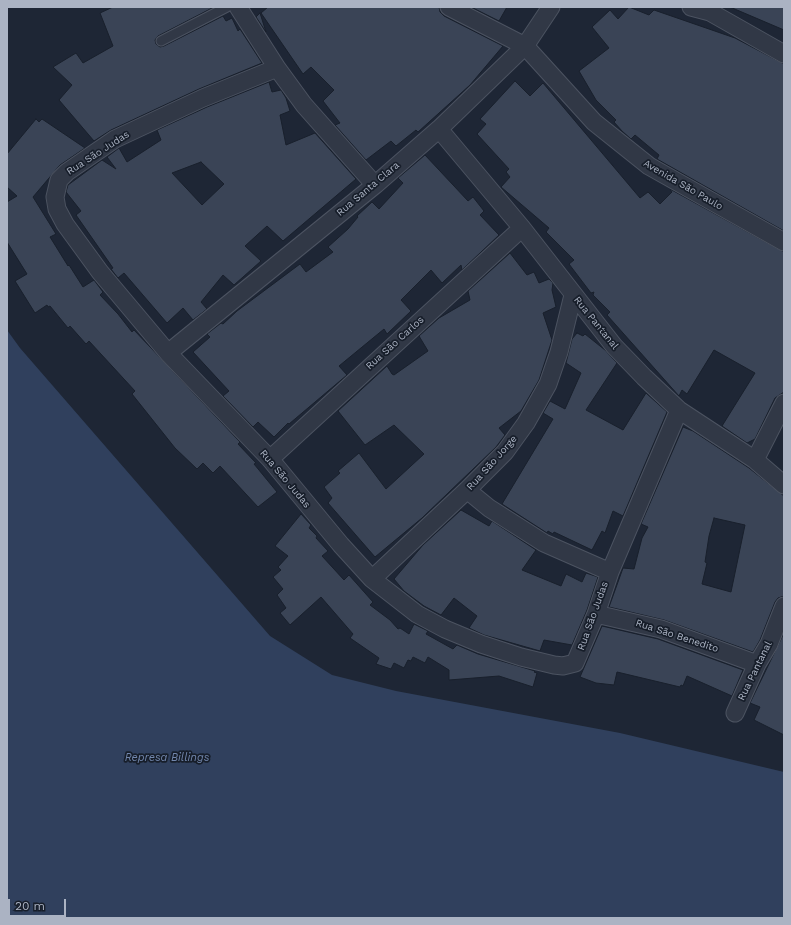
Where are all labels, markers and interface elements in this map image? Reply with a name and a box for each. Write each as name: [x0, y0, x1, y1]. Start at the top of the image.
street label: Rua São Judas: [64, 128, 132, 178]
street label: Avenida São Paulo: [641, 157, 725, 213]
street label: Rua Santa Clara: [334, 159, 402, 219]
street label: Rua Pantanal: [571, 294, 621, 352]
street label: Rua São Carlos: [363, 314, 427, 372]
street label: Rua São Jorge: [464, 433, 520, 493]
street label: Rua São Judas: [257, 448, 313, 510]
street label: Rua São Judas: [575, 580, 611, 652]
street label: Rua São Benedito: [634, 617, 720, 655]
street label: Rua Pantanal: [735, 639, 775, 703]
water label: Represa Billings: [125, 751, 209, 765]
scale bar: [10, 891, 68, 917]
text: 20 m: [15, 899, 45, 913]

